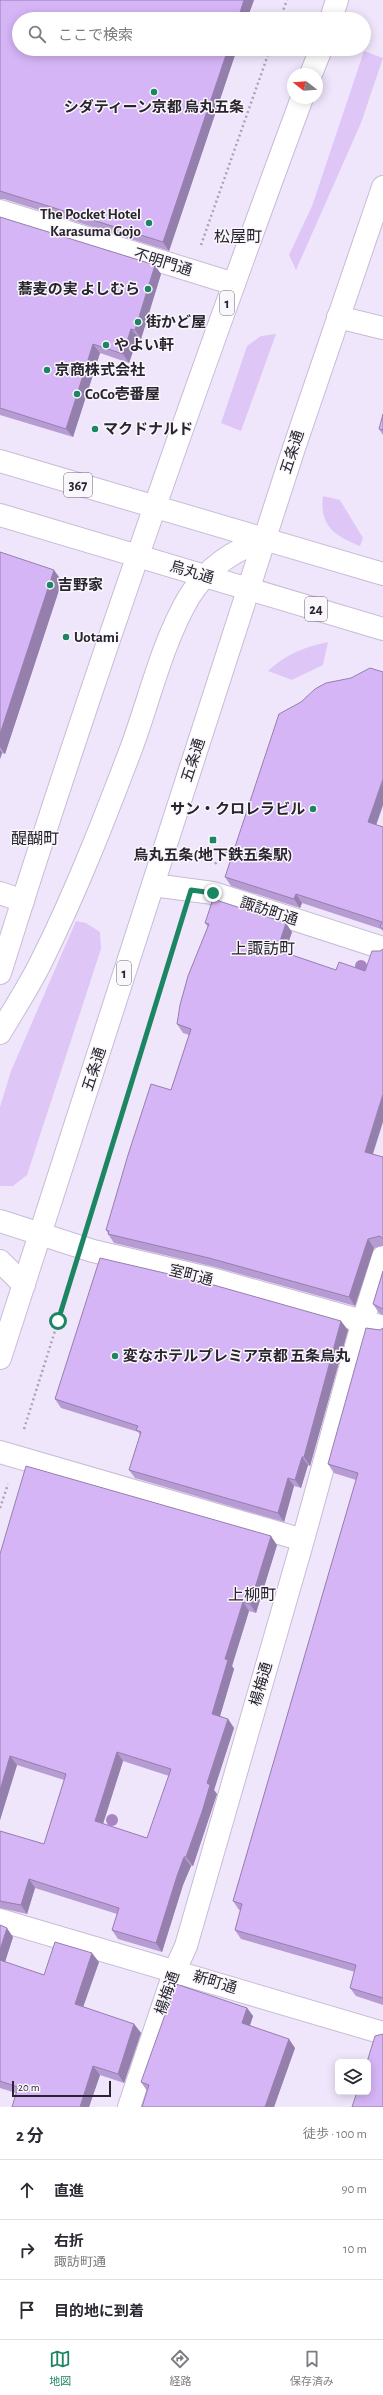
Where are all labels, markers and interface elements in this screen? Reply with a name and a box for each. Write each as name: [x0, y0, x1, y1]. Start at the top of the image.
search box: [12, 12, 371, 56]
icon: search: [26, 23, 48, 45]
text: ここで検索: [58, 28, 133, 43]
north arrow: [287, 68, 323, 104]
marker: シダティーン京都 烏丸五条: [149, 87, 159, 97]
place label: シダティーン京都 烏丸五条: [64, 99, 244, 115]
place label: The Pocket Hotel Karasuma Gojo: [40, 207, 141, 239]
marker: The Pocket Hotel Karasuma Gojo: [144, 218, 154, 228]
district label: 松屋町: [214, 229, 262, 245]
street label: 不明門通: [132, 246, 194, 278]
place label: 蕎麦の実 よしむら: [18, 281, 140, 297]
marker: 蕎麦の実 よしむら: [143, 284, 153, 294]
road number: 1: [220, 291, 234, 315]
place label: 街かど屋: [146, 314, 206, 330]
marker: 街かど屋: [133, 317, 143, 327]
place label: やよい軒: [114, 337, 174, 353]
marker: やよい軒: [101, 340, 111, 350]
place label: 京商株式会社: [55, 361, 145, 378]
marker: 京商株式会社: [42, 365, 52, 375]
place label: CoCo壱番屋: [85, 386, 160, 402]
marker: CoCo壱番屋: [72, 389, 82, 399]
place label: マクドナルド: [103, 421, 193, 437]
marker: マクドナルド: [90, 424, 100, 434]
street label: 五条通: [277, 428, 307, 476]
road number: 367: [64, 473, 92, 497]
street label: 烏丸通: [168, 558, 216, 586]
place label: 吉野家: [58, 577, 103, 593]
marker: 吉野家: [45, 580, 55, 590]
road number: 24: [305, 597, 327, 621]
place label: Uotami: [74, 630, 119, 645]
marker: Uotami: [61, 632, 71, 642]
street label: 五条通: [178, 736, 208, 784]
place label: サン・クロレラビル: [170, 801, 305, 817]
marker: サン・クロレラビル: [308, 804, 318, 814]
district label: 醍醐町: [11, 830, 59, 847]
marker: 烏丸五条(地下鉄五条駅): [208, 835, 218, 845]
place label: 烏丸五条(地下鉄五条駅): [134, 846, 292, 863]
route end: [204, 884, 222, 902]
street label: 諏訪町通: [238, 894, 300, 928]
district label: 上諏訪町: [231, 941, 295, 957]
road number: 1: [117, 961, 131, 985]
street label: 五条通: [79, 1045, 109, 1093]
street label: 室町通: [167, 1262, 215, 1288]
route start: [49, 1312, 67, 1330]
place label: 変なホテルプレミア京都 五条烏丸: [123, 1348, 350, 1364]
marker: 変なホテルプレミア京都 五条烏丸: [110, 1351, 120, 1361]
district label: 上柳町: [228, 1586, 276, 1603]
street label: 楊梅通: [246, 1660, 275, 1708]
street label: 新町通: [191, 1968, 239, 1996]
street label: 楊梅通: [151, 1969, 182, 2017]
map controls: [335, 2059, 371, 2095]
button: layers: [335, 2059, 371, 2095]
scale bar: [12, 2079, 111, 2098]
text: 20 m: [18, 2082, 39, 2093]
text: 2 分: [16, 2127, 44, 2144]
text: 徒歩 · 100 m: [303, 2128, 367, 2141]
icon: ahead: [16, 2179, 38, 2201]
text: 90 m: [341, 2183, 367, 2196]
text: 直進: [54, 2184, 84, 2199]
text: 右折: [54, 2234, 84, 2249]
icon: right: [16, 2239, 38, 2261]
text: 10 m: [343, 2243, 367, 2256]
text: 諏訪町通: [54, 2256, 106, 2269]
icon: arrive: [16, 2299, 38, 2321]
text: 目的地に到着: [54, 2304, 144, 2319]
tab: 地図: [49, 2348, 71, 2388]
tab: 経路: [169, 2348, 191, 2388]
tab: 保存済み: [290, 2348, 334, 2388]

